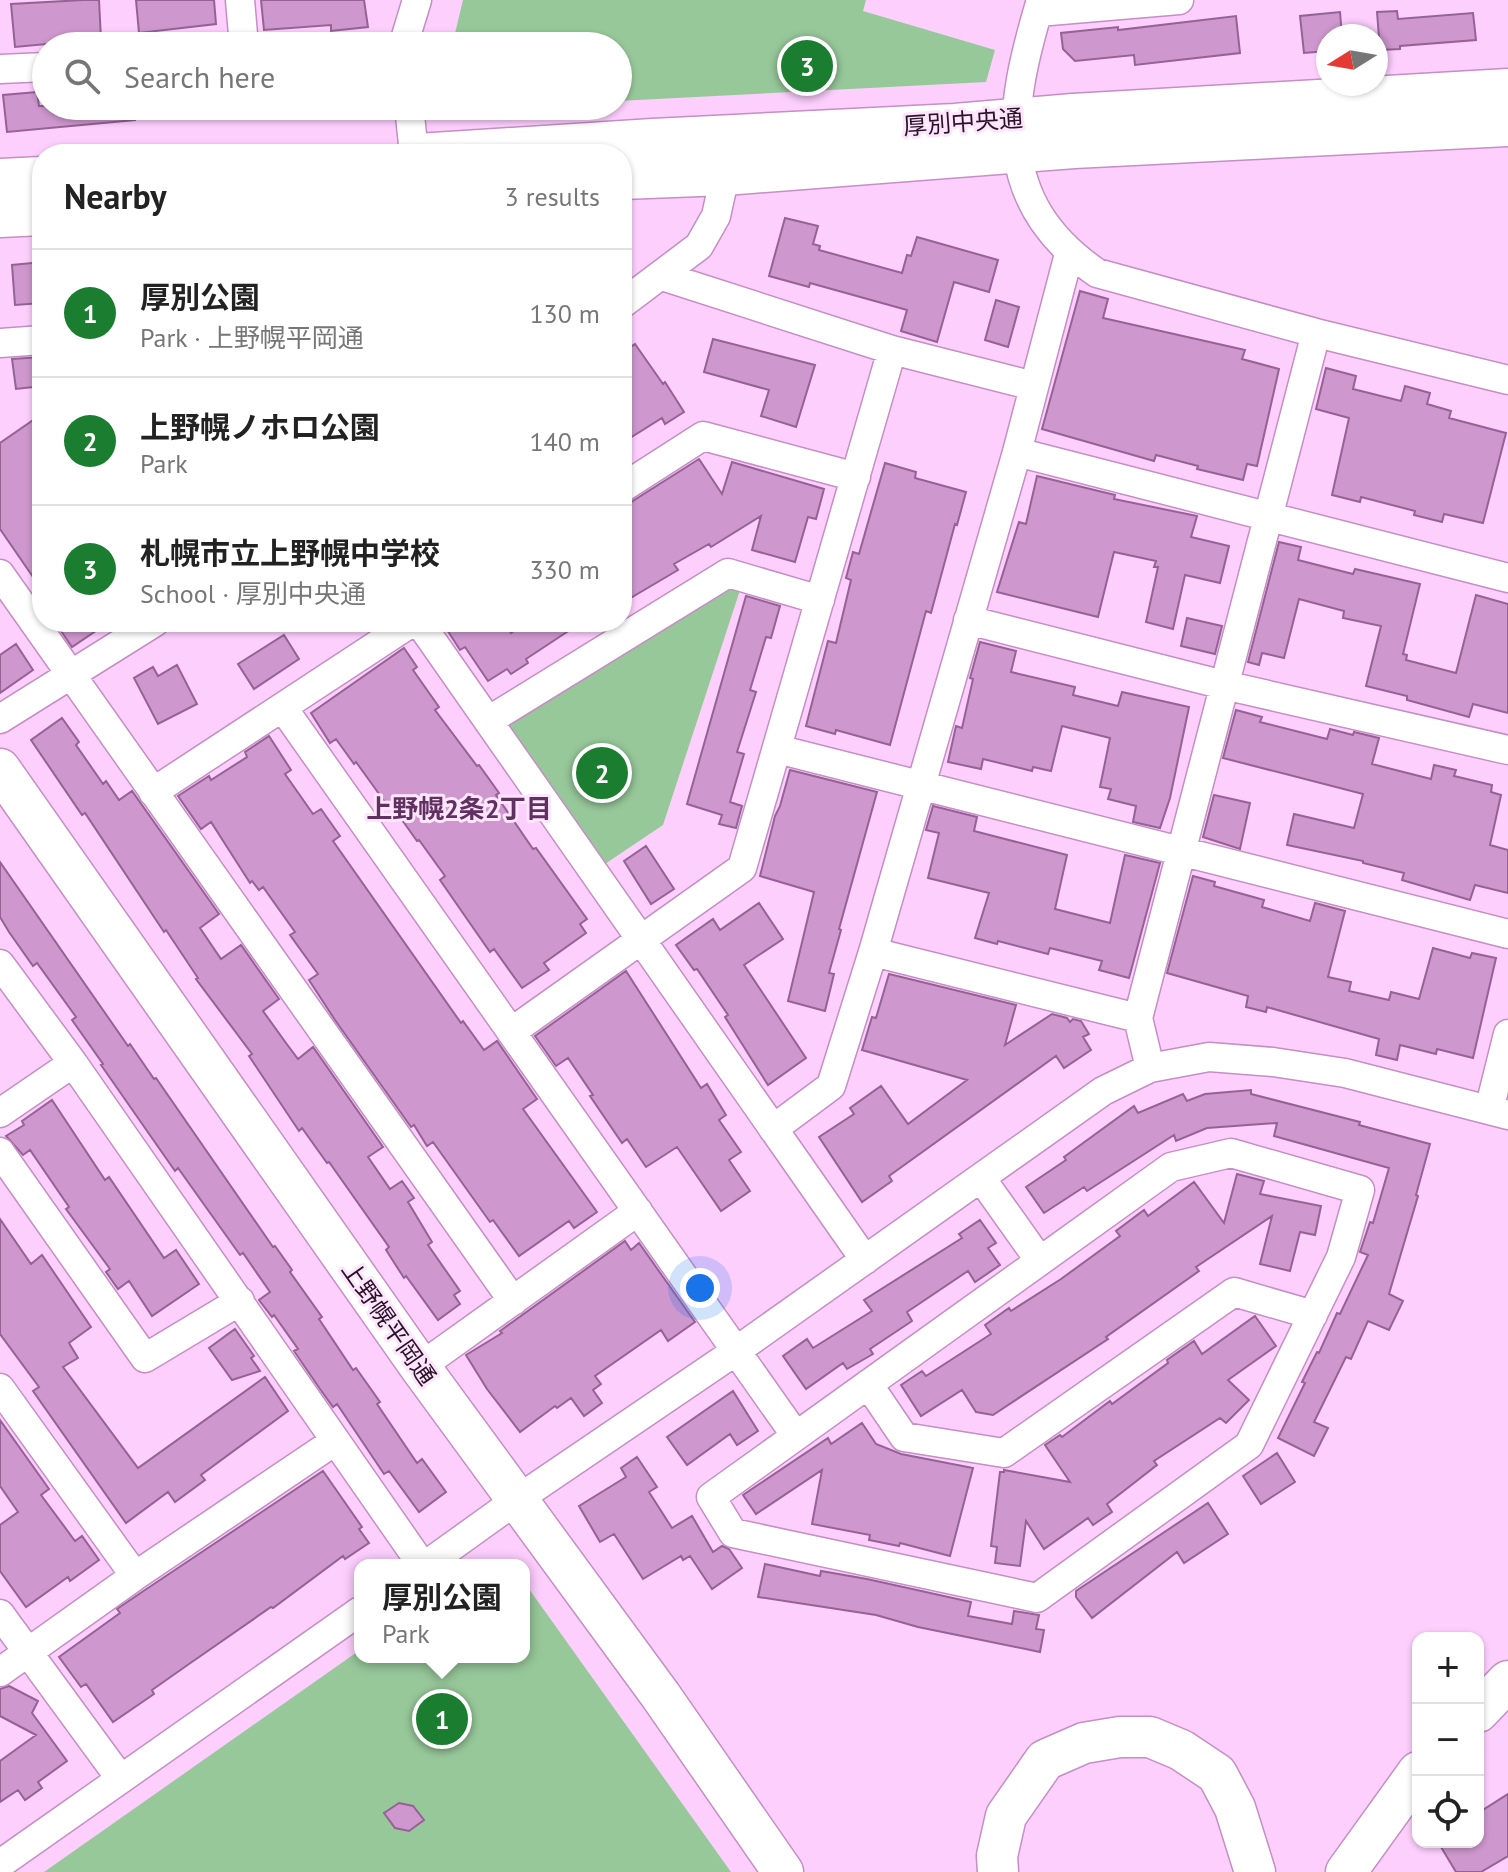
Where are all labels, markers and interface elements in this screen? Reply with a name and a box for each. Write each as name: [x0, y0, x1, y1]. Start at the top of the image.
north arrow: [1316, 24, 1388, 96]
search box: [32, 32, 632, 120]
pin: 3: [781, 36, 833, 96]
icon: search: [60, 54, 104, 98]
text: Search here: [124, 57, 275, 96]
street label: 厚別中央通: [902, 102, 1024, 142]
text: Nearby: [64, 174, 166, 218]
text: 3 results: [505, 180, 600, 213]
text: 厚別公園: [140, 277, 260, 316]
text: 1: [83, 297, 97, 330]
text: 130 m: [529, 297, 600, 330]
text: Park · 上野幌平岡通: [140, 321, 364, 354]
text: 上野幌ノホロ公園: [140, 407, 380, 446]
text: 2: [83, 425, 97, 458]
text: 140 m: [529, 425, 600, 458]
text: Park: [140, 447, 188, 480]
text: 札幌市立上野幌中学校: [140, 533, 440, 572]
text: 3: [83, 553, 97, 586]
text: 330 m: [529, 553, 600, 586]
text: School · 厚別中央通: [140, 577, 366, 610]
pin: 2: [576, 743, 628, 803]
district label: 上野幌2条2丁目: [366, 792, 552, 825]
street label: 上野幌平岡通: [335, 1255, 443, 1391]
your location: [680, 1268, 720, 1308]
popup: [354, 1559, 530, 1663]
text: 厚別公園: [382, 1577, 502, 1616]
text: Park: [382, 1617, 430, 1650]
map controls: [1412, 1632, 1484, 1848]
button: +: [1412, 1632, 1484, 1704]
pin: 1: [416, 1689, 468, 1749]
button: −: [1412, 1704, 1484, 1776]
button: locate: [1412, 1776, 1484, 1848]

